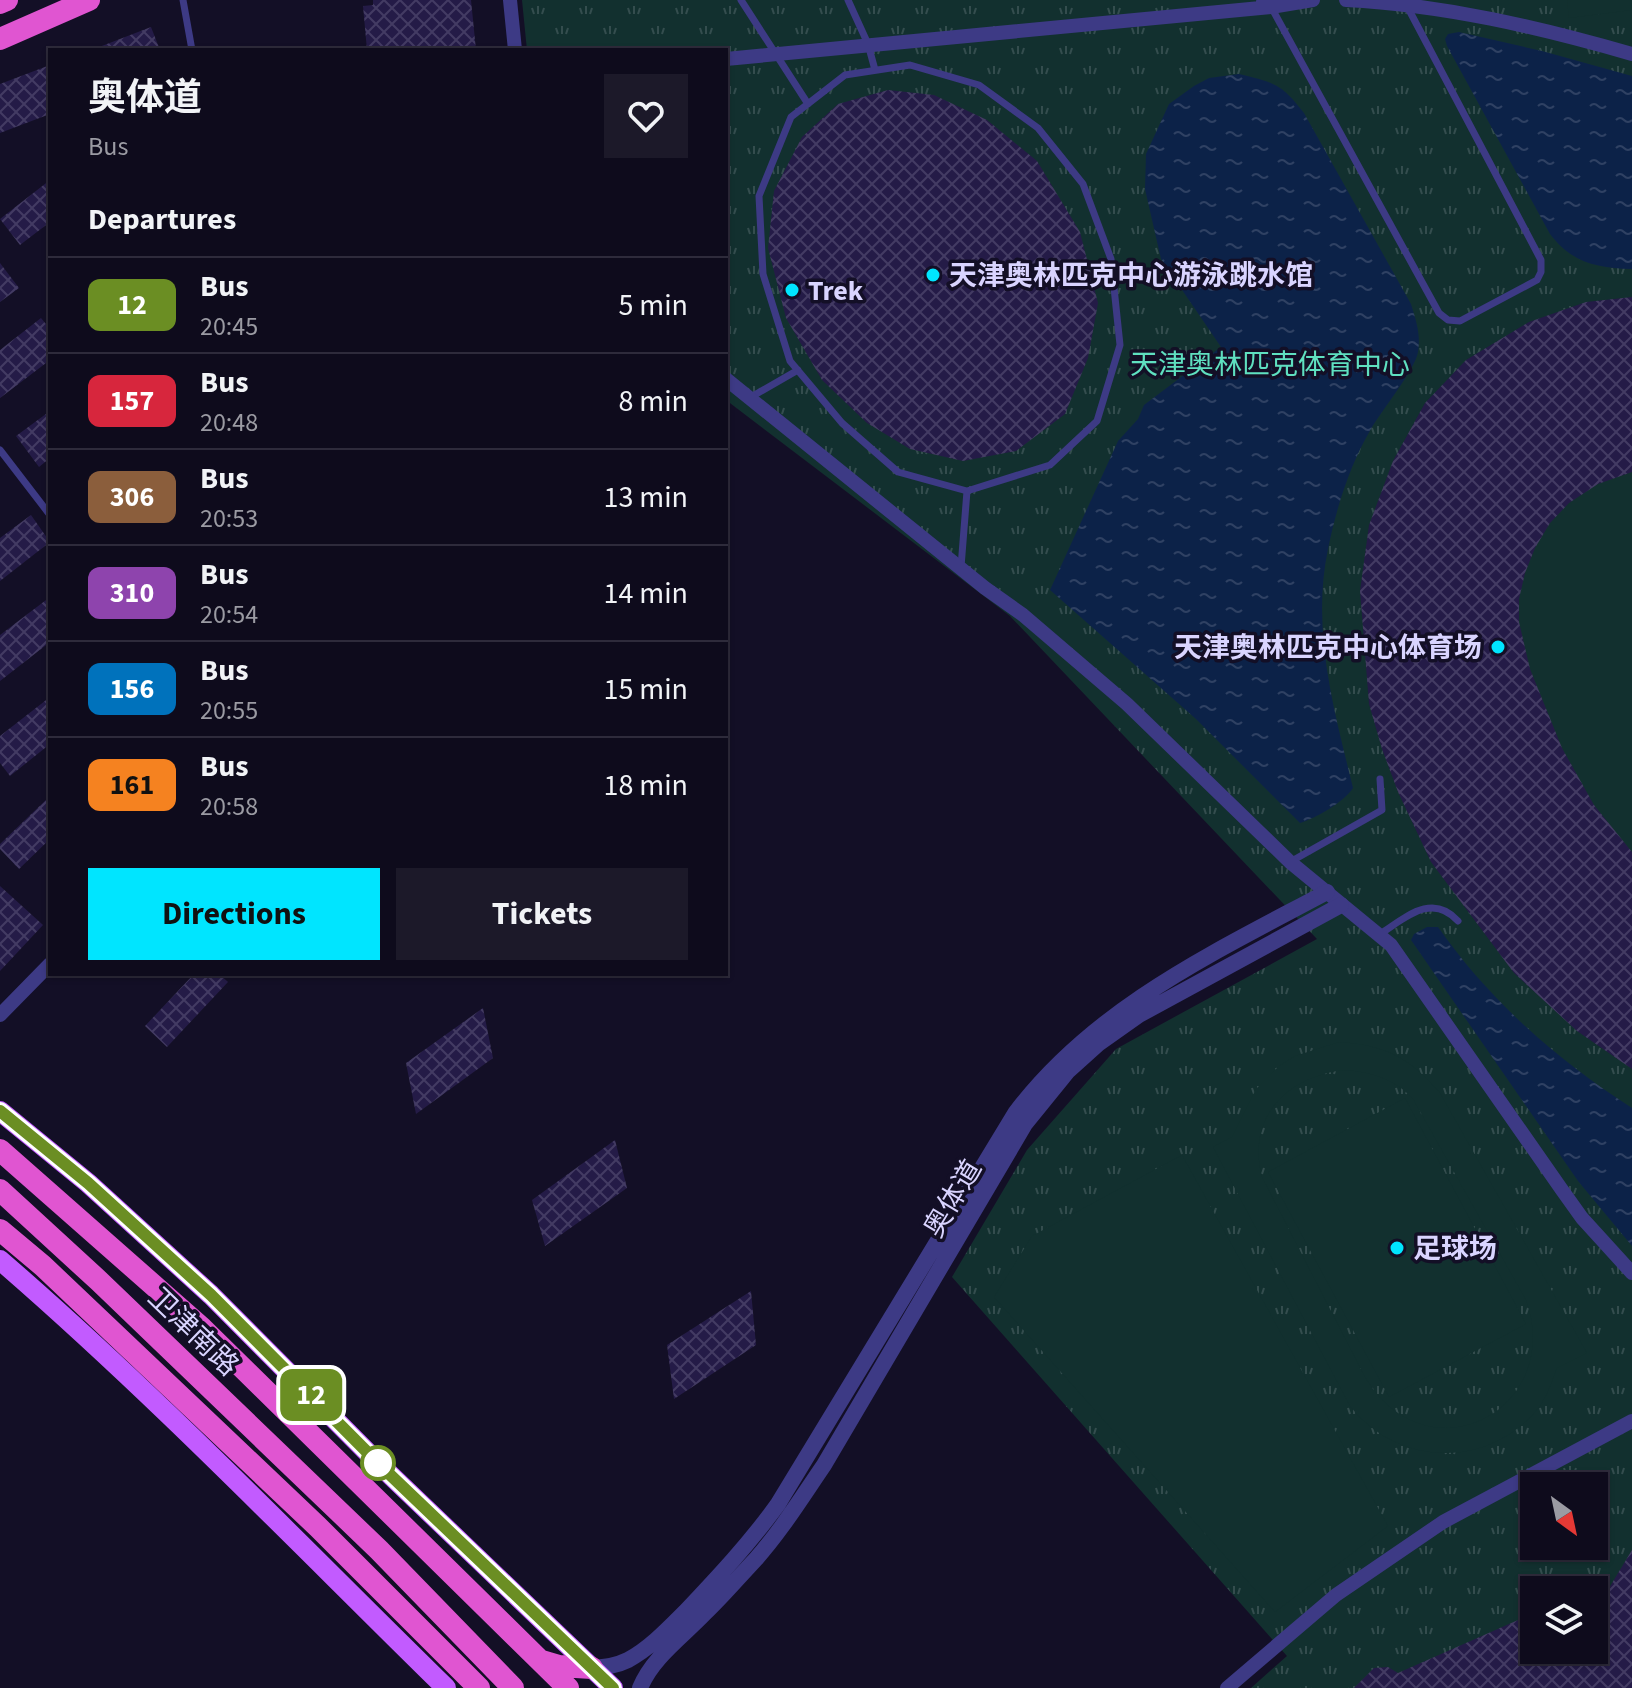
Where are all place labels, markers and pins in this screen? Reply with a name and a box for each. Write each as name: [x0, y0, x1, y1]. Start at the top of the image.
place label: 天津奥林匹克中心游泳跳水馆: [949, 256, 1313, 296]
marker: 天津奥林匹克中心游泳跳水馆: [924, 266, 942, 284]
place label: Trek: [808, 271, 864, 311]
marker: Trek: [783, 281, 801, 299]
place label: 天津奥林匹克中心体育场: [1174, 628, 1482, 668]
marker: 天津奥林匹克中心体育场: [1489, 638, 1507, 656]
place label: 足球场: [1413, 1229, 1497, 1269]
marker: 足球场: [1388, 1239, 1406, 1257]
unlabelled marker: [361, 1446, 395, 1480]

